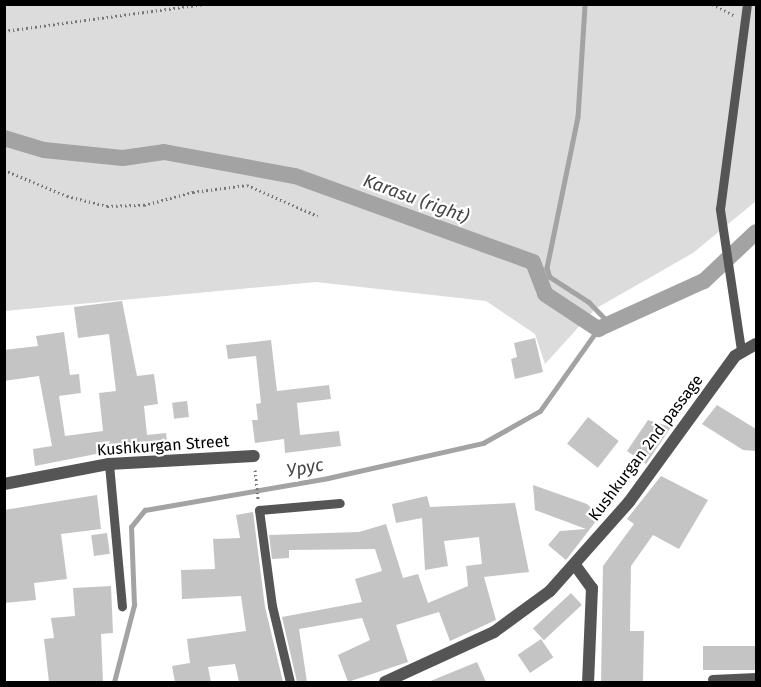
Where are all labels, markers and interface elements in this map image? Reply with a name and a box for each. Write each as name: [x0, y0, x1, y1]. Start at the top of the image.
water label: Karasu (right): [360, 170, 472, 228]
street label: Kushkurgan 2nd passage: [585, 371, 707, 525]
street label: Kushkurgan Street: [96, 432, 230, 460]
water label: Урус: [285, 454, 325, 482]

